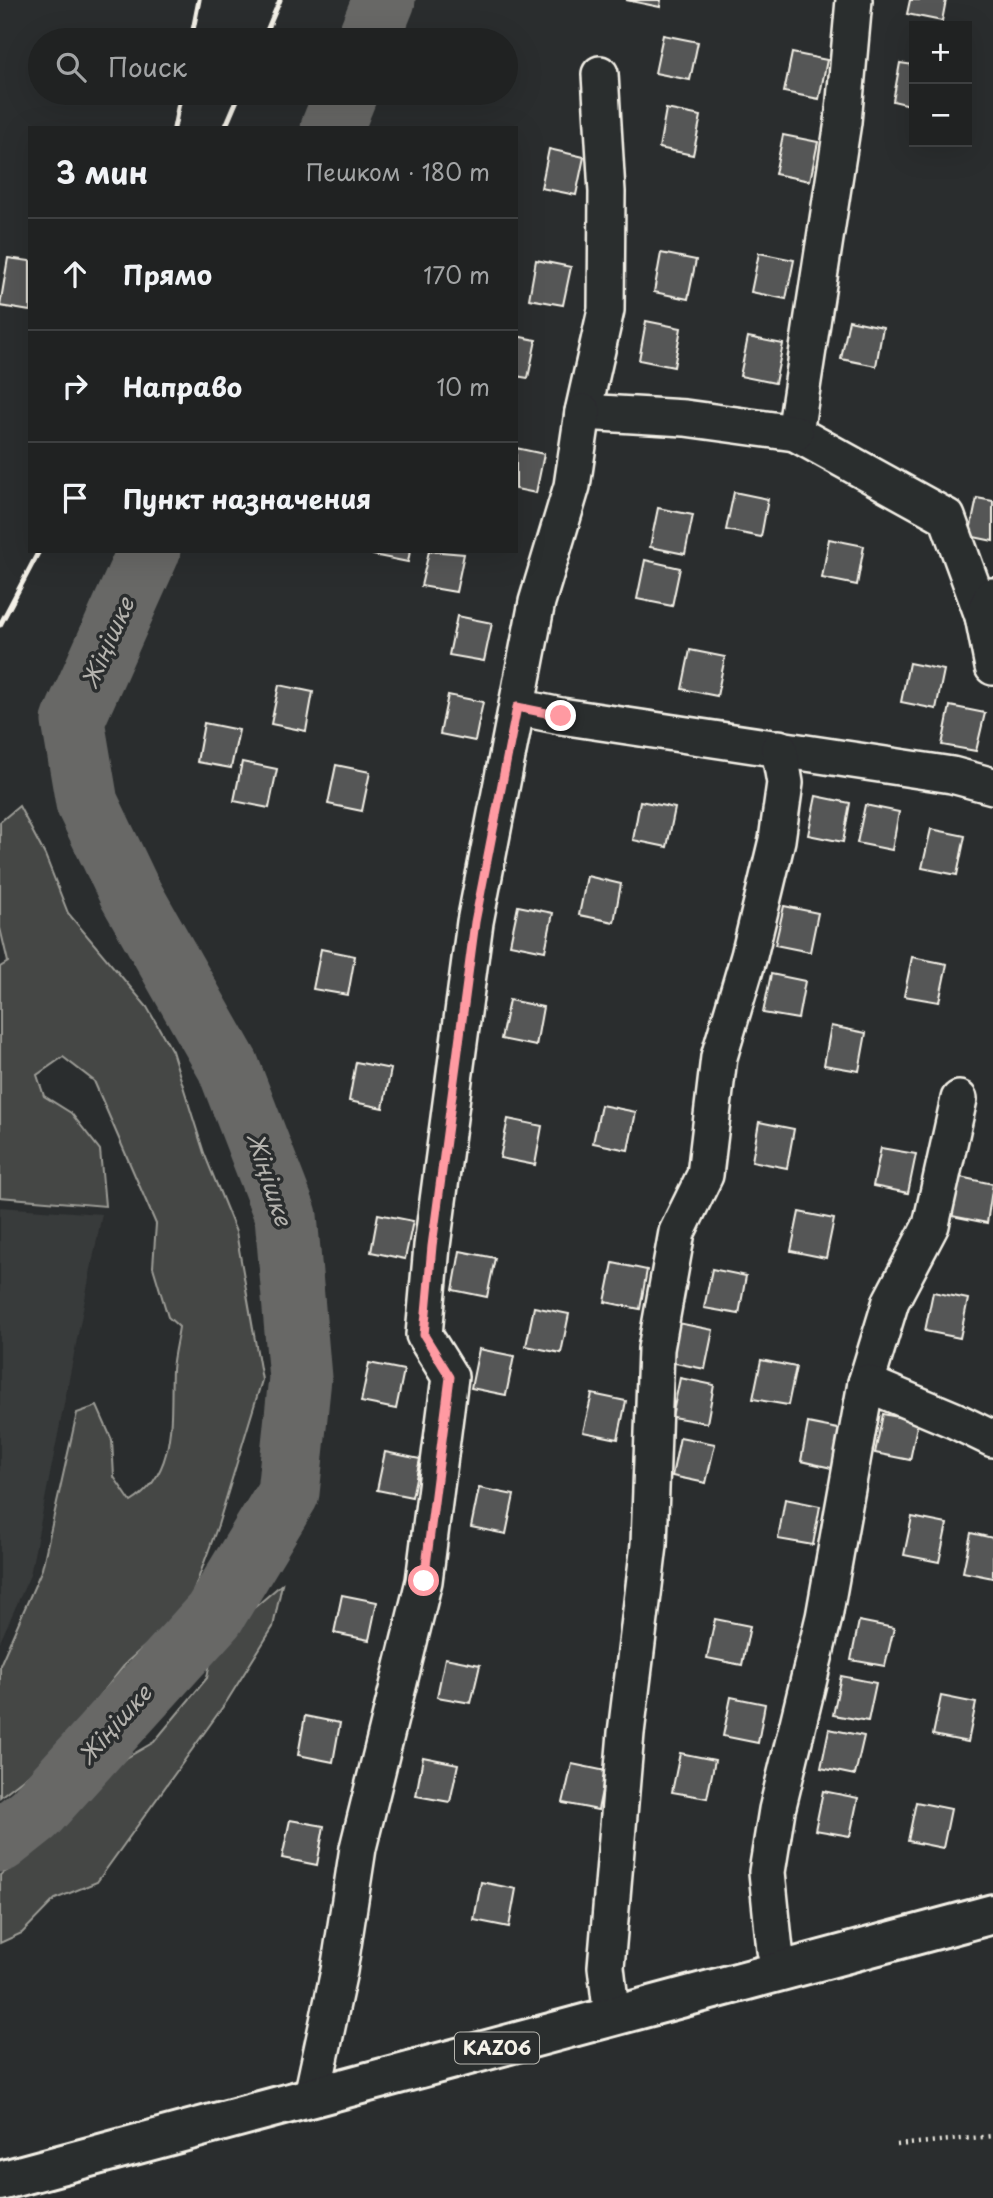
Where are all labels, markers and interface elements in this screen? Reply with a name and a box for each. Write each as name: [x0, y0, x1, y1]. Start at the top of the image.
map controls: [909, 21, 972, 147]
button: +: [909, 21, 972, 84]
search box: [28, 28, 518, 105]
text: Поиск: [108, 47, 187, 86]
icon: search: [52, 48, 90, 86]
button: −: [909, 84, 972, 147]
text: 3 мин: [56, 149, 148, 194]
text: Пешком · 180 m: [306, 154, 490, 189]
icon: ahead: [56, 255, 94, 293]
text: Прямо: [123, 255, 212, 294]
text: 170 m: [423, 257, 490, 292]
icon: right: [56, 367, 94, 405]
text: Направо: [123, 367, 242, 406]
text: 10 m: [436, 369, 490, 404]
icon: arrive: [56, 479, 94, 517]
text: Пункт назначения: [123, 479, 371, 518]
water label: Жіңішке: [71, 590, 143, 694]
route end: [545, 700, 576, 731]
water label: Жіңішке: [239, 1127, 303, 1231]
route start: [408, 1565, 439, 1596]
water label: Жіңішке: [69, 1675, 160, 1772]
road number: KАZ06: [455, 2032, 539, 2064]

